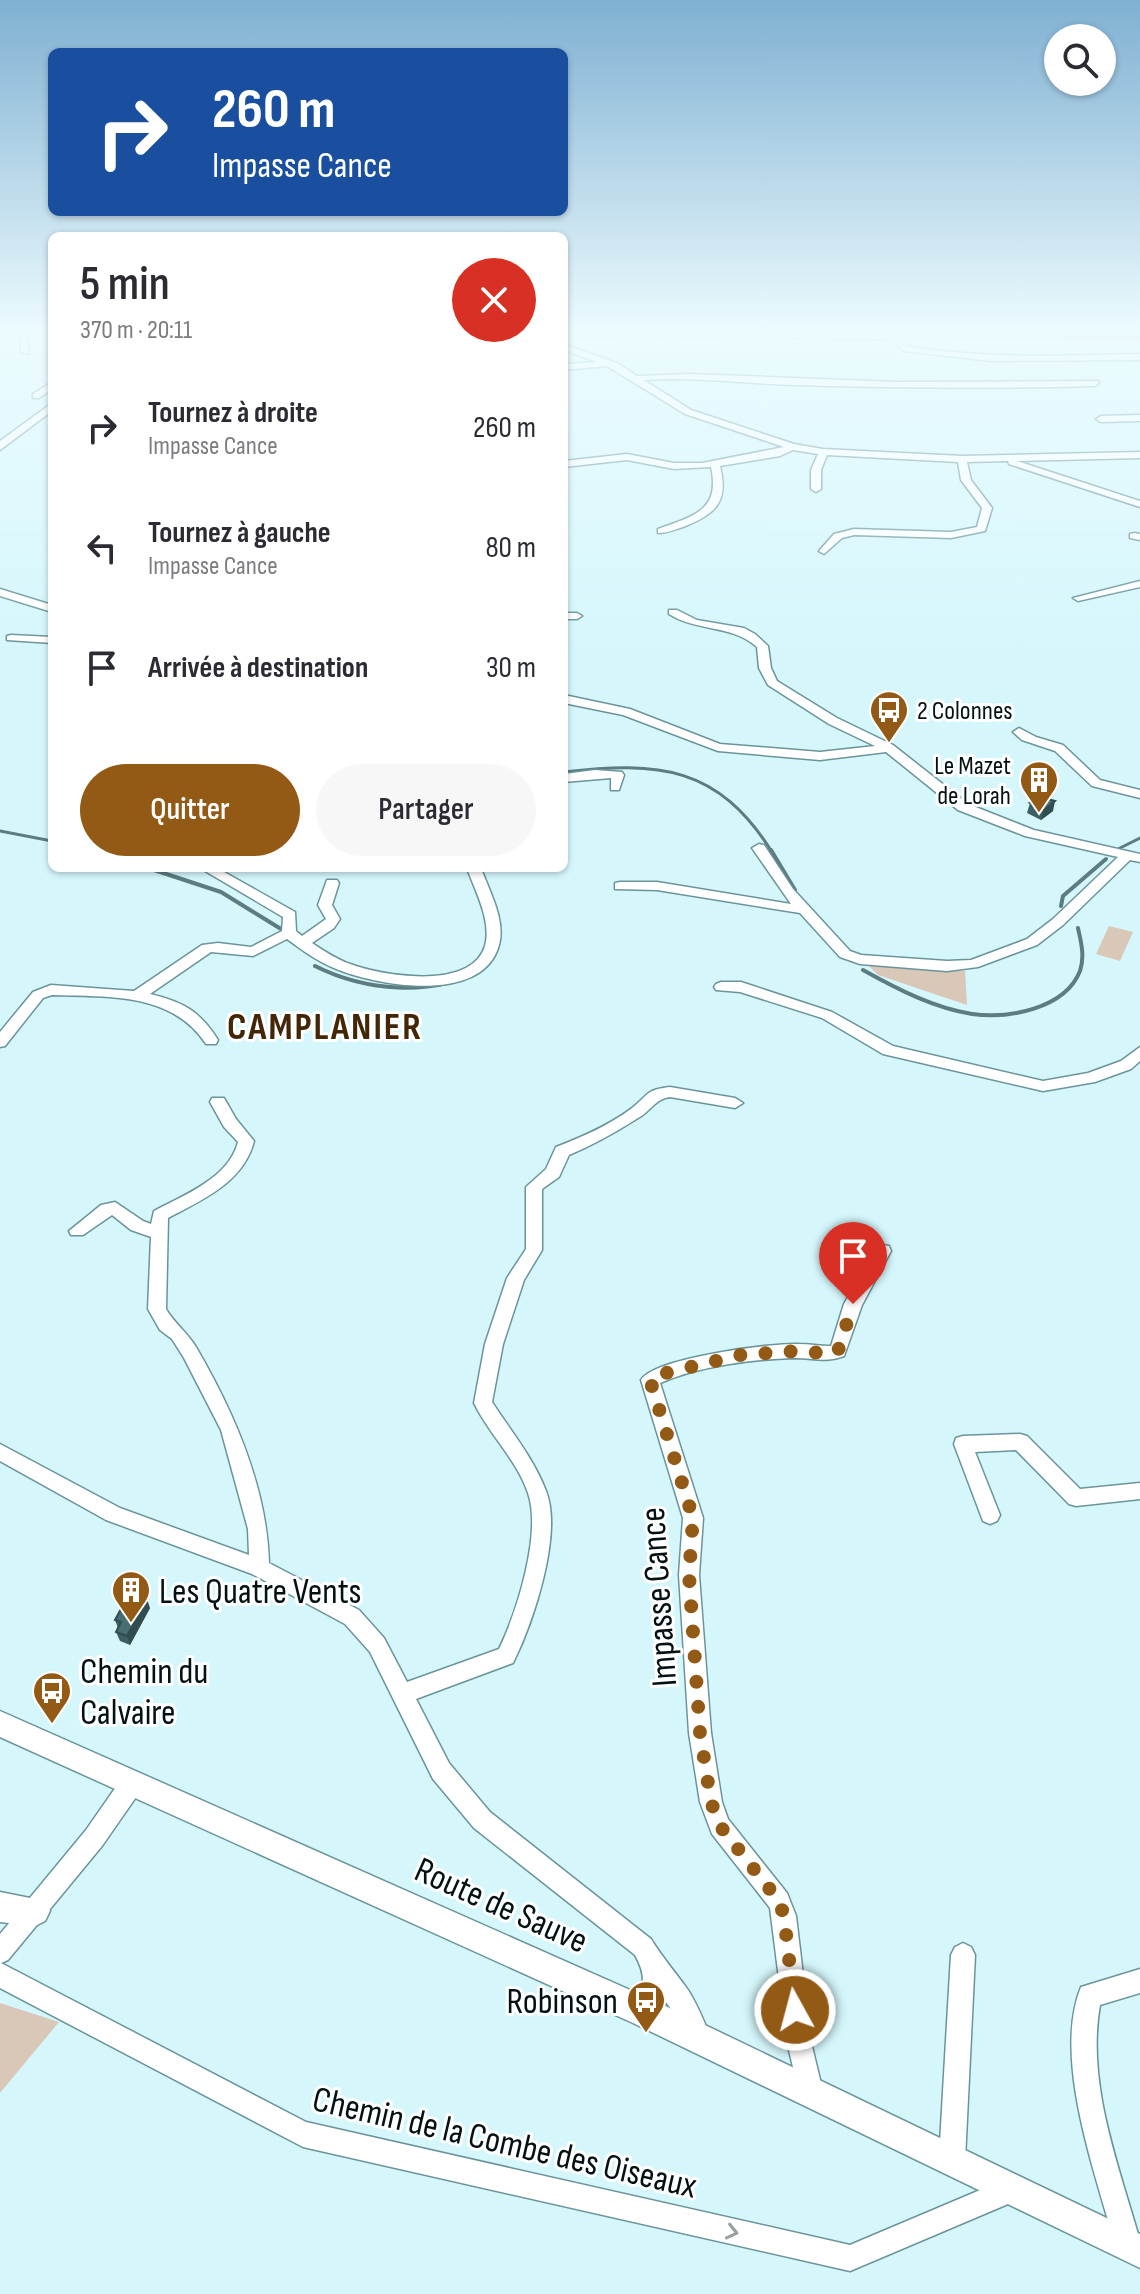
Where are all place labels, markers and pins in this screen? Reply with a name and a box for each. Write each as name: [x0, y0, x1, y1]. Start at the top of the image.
bus stop icon: 2 Colonnes: [868, 689, 910, 744]
place label: 2 Colonnes: [917, 696, 1013, 727]
place label: Le Mazet de Lorah: [934, 751, 1011, 812]
building icon: Le Mazet de Lorah: [1018, 759, 1060, 814]
pin: [819, 1222, 887, 1304]
building icon: Les Quatre Vents: [110, 1569, 152, 1624]
place label: Les Quatre Vents: [159, 1571, 362, 1614]
place label: Chemin du Calvaire: [80, 1651, 208, 1735]
bus stop icon: Chemin du Calvaire: [31, 1670, 73, 1725]
bus stop icon: Robinson: [625, 1979, 667, 2034]
place label: Robinson: [507, 1981, 618, 2024]

